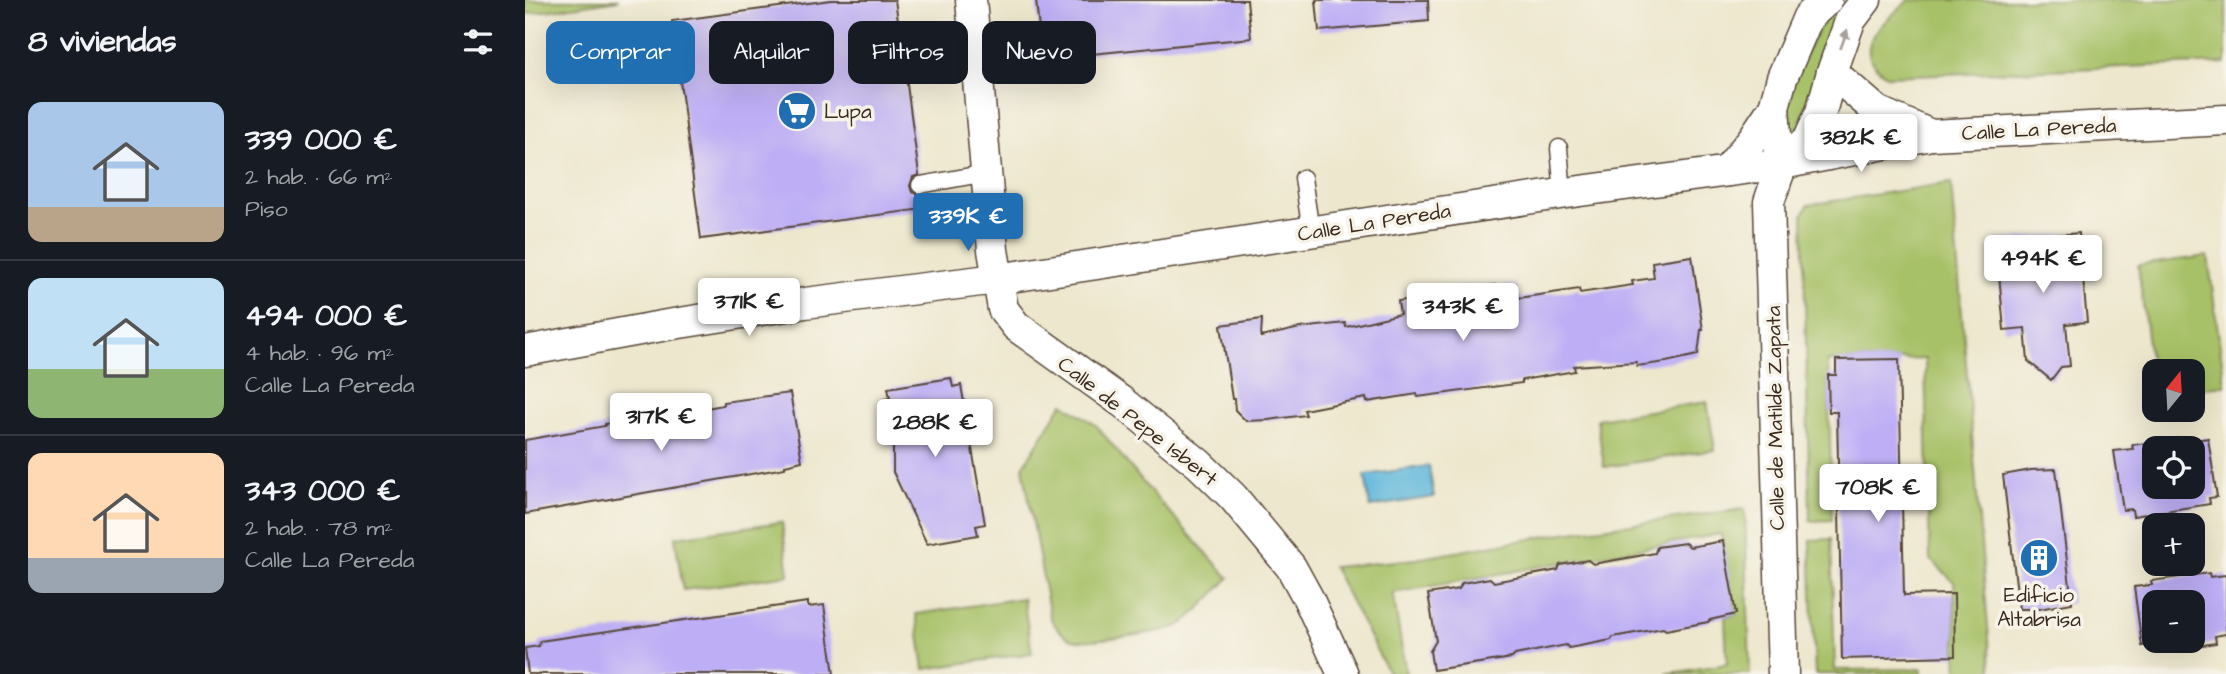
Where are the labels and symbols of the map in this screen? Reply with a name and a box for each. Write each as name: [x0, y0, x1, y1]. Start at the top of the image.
one-way arrow: [1839, 29, 1850, 50]
supermarket icon: Lupa: [776, 90, 818, 132]
place label: Lupa: [824, 97, 872, 127]
street label: Calle La Pereda: [1961, 111, 2117, 148]
pin: 382K €: [1804, 114, 1918, 174]
pin: 339K €: [911, 194, 1025, 253]
street label: Calle La Pereda: [1295, 196, 1453, 249]
pin: 494K €: [1986, 236, 2100, 295]
pin: 371K €: [692, 278, 806, 338]
pin: 343K €: [1406, 284, 1520, 343]
street label: Calle de Matilde Zapata: [1759, 305, 1793, 531]
street label: Calle de Pepe Isbert: [1051, 350, 1224, 494]
north arrow: [2142, 359, 2205, 422]
pin: 317K €: [604, 393, 718, 453]
pin: 288K €: [878, 400, 992, 459]
pin: 708K €: [1821, 464, 1935, 524]
building icon: Edificio Altabrisa: [2018, 537, 2060, 579]
place label: Edificio Altabrisa: [1997, 581, 2081, 634]

